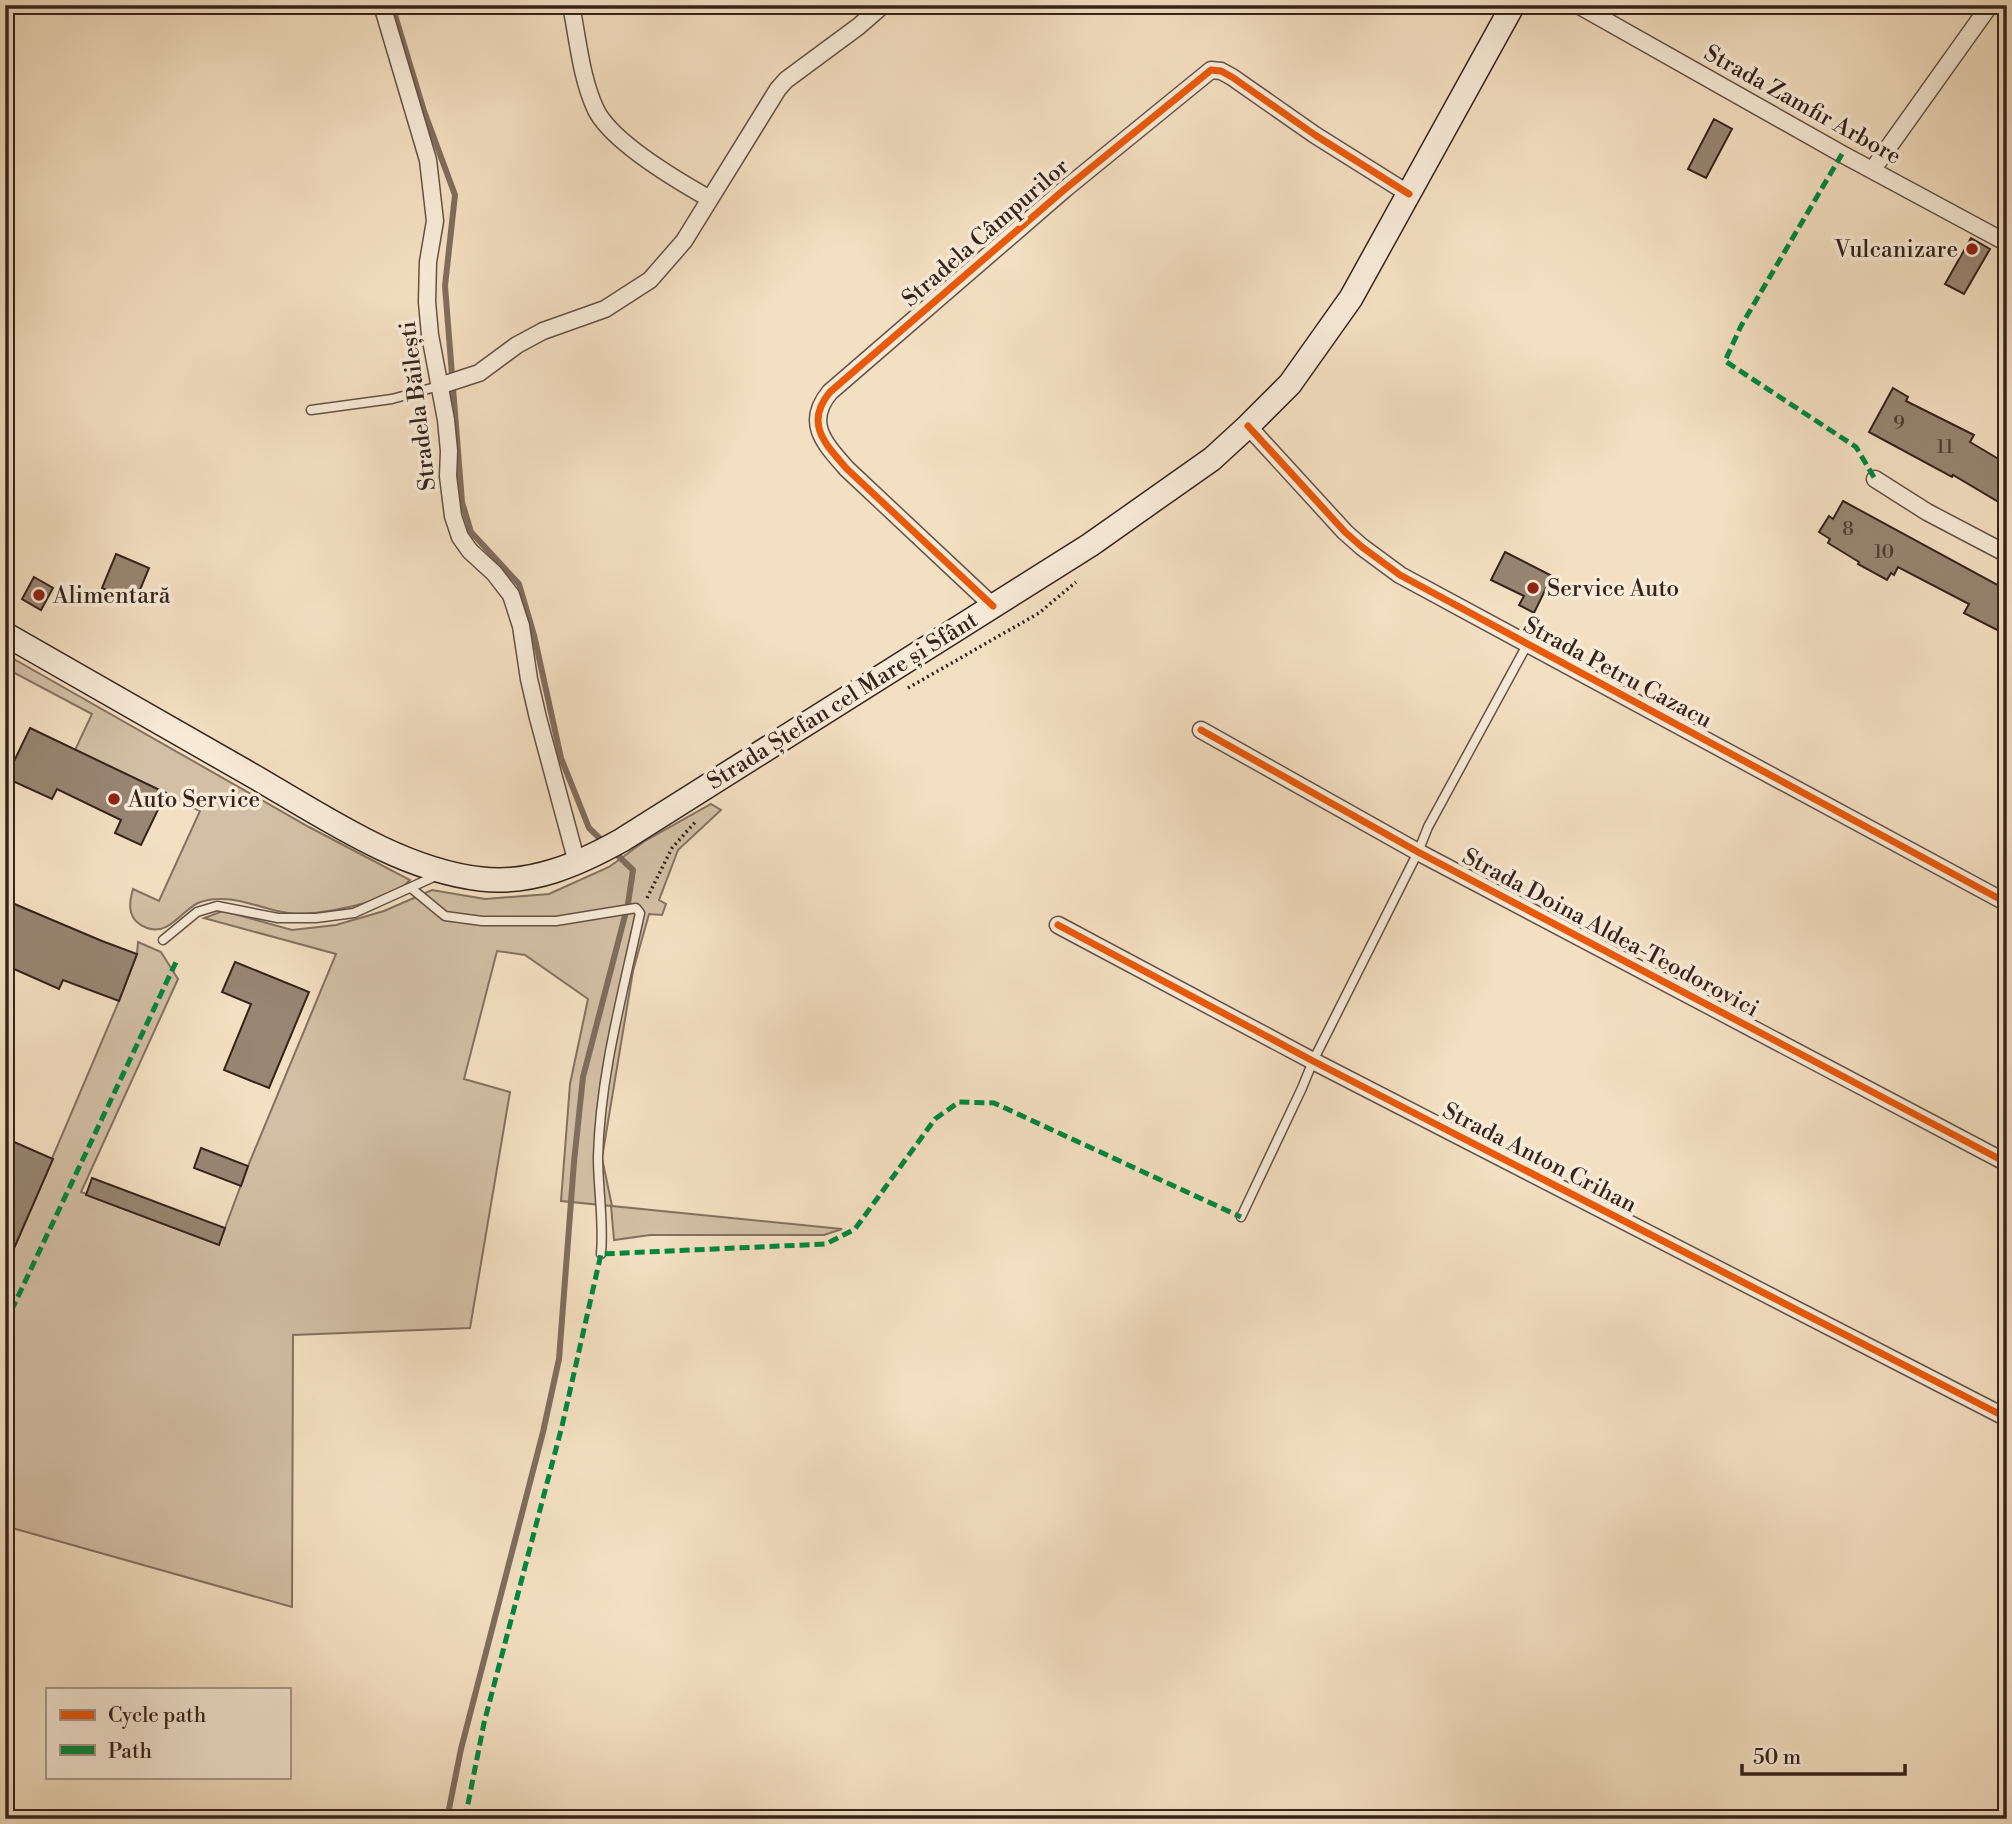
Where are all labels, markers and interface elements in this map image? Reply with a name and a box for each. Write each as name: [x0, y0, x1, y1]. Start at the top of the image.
street label: Strada Zamfir Arbore: [1699, 39, 1906, 171]
street label: Stradela Câmpurilor: [896, 153, 1075, 313]
place label: Vulcanizare: [1833, 236, 1958, 264]
marker: Vulcanizare: [1964, 241, 1980, 257]
street label: Stradela Băilești: [394, 320, 442, 492]
house number: 9: [1893, 411, 1905, 435]
house number: 11: [1937, 435, 1954, 459]
house number: 8: [1842, 517, 1854, 541]
house number: 10: [1874, 540, 1894, 564]
place label: Service Auto: [1547, 575, 1679, 603]
marker: Service Auto: [1525, 580, 1541, 596]
place label: Alimentară: [52, 582, 171, 610]
marker: Alimentară: [31, 587, 47, 603]
street label: Strada Ștefan cel Mare și Sfânt: [702, 606, 983, 796]
street label: Strada Petru Cazacu: [1518, 611, 1717, 734]
place label: Auto Service: [127, 786, 260, 814]
marker: Auto Service: [106, 791, 122, 807]
street label: Strada Doina Aldea-Teodorovici: [1457, 843, 1764, 1023]
street label: Strada Anton Crihan: [1438, 1097, 1641, 1219]
legend: [46, 1688, 290, 1778]
text: Cycle path: [108, 1703, 207, 1729]
scale bar: [1742, 1733, 1905, 1777]
text: Path: [108, 1739, 153, 1765]
text: 50 m: [1753, 1745, 1801, 1771]

